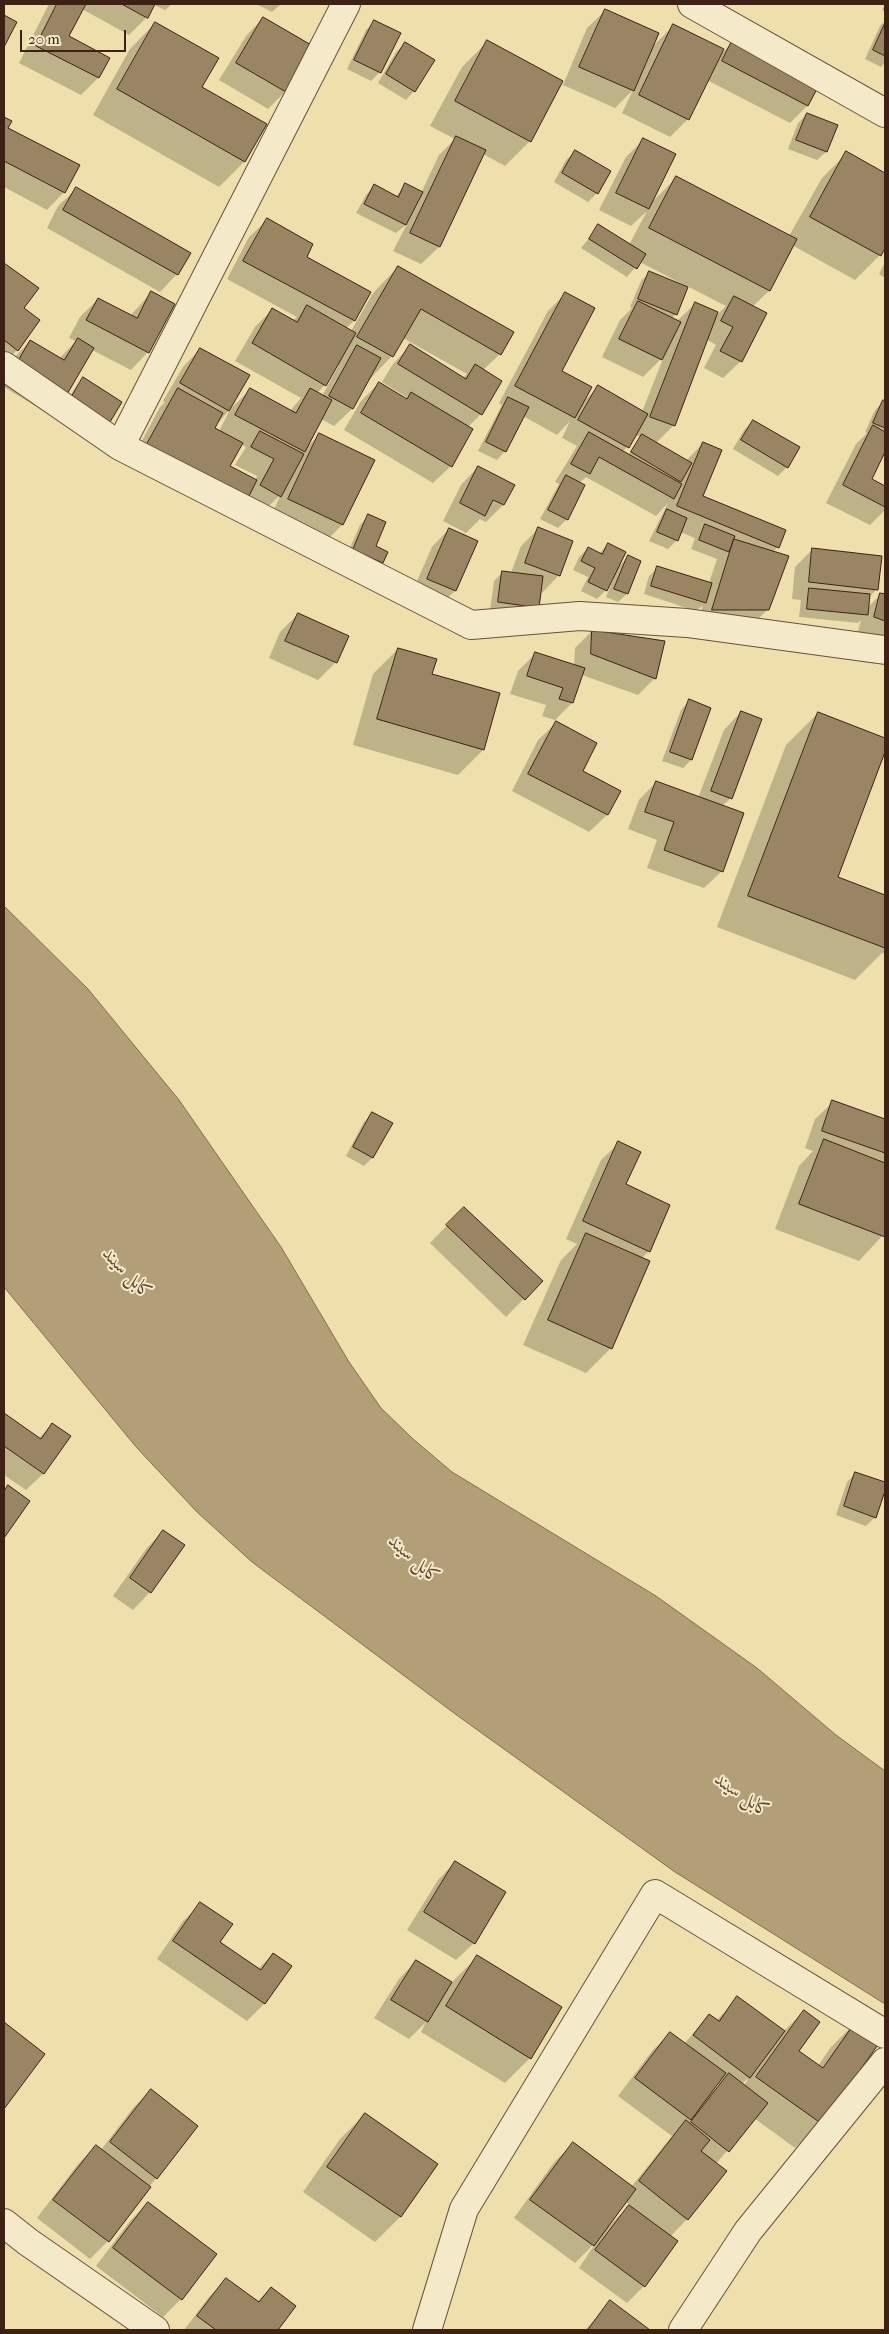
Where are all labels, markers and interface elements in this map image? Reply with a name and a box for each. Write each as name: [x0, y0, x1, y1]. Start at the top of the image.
scale bar: [22, 20, 129, 52]
text: 20 m: [28, 30, 60, 48]
water label: کابل سيند: [97, 1243, 157, 1305]
water label: کابل سيند: [383, 1530, 445, 1590]
water label: کابل سيند: [709, 1768, 775, 1824]

